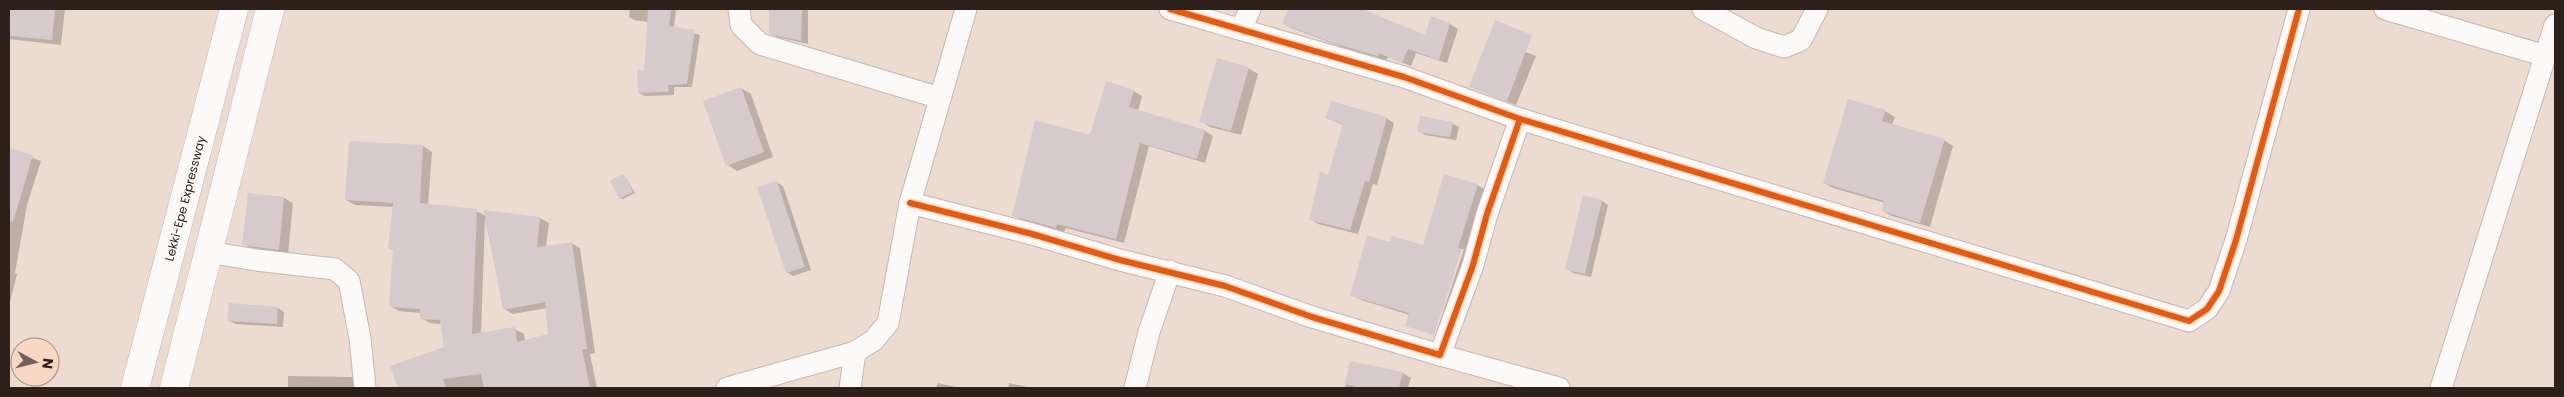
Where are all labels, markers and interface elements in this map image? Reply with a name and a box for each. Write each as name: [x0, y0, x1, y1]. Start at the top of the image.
street label: Lekki-Epe Expressway: [160, 134, 209, 263]
north arrow: [10, 337, 60, 387]
text: N: [37, 357, 58, 370]

